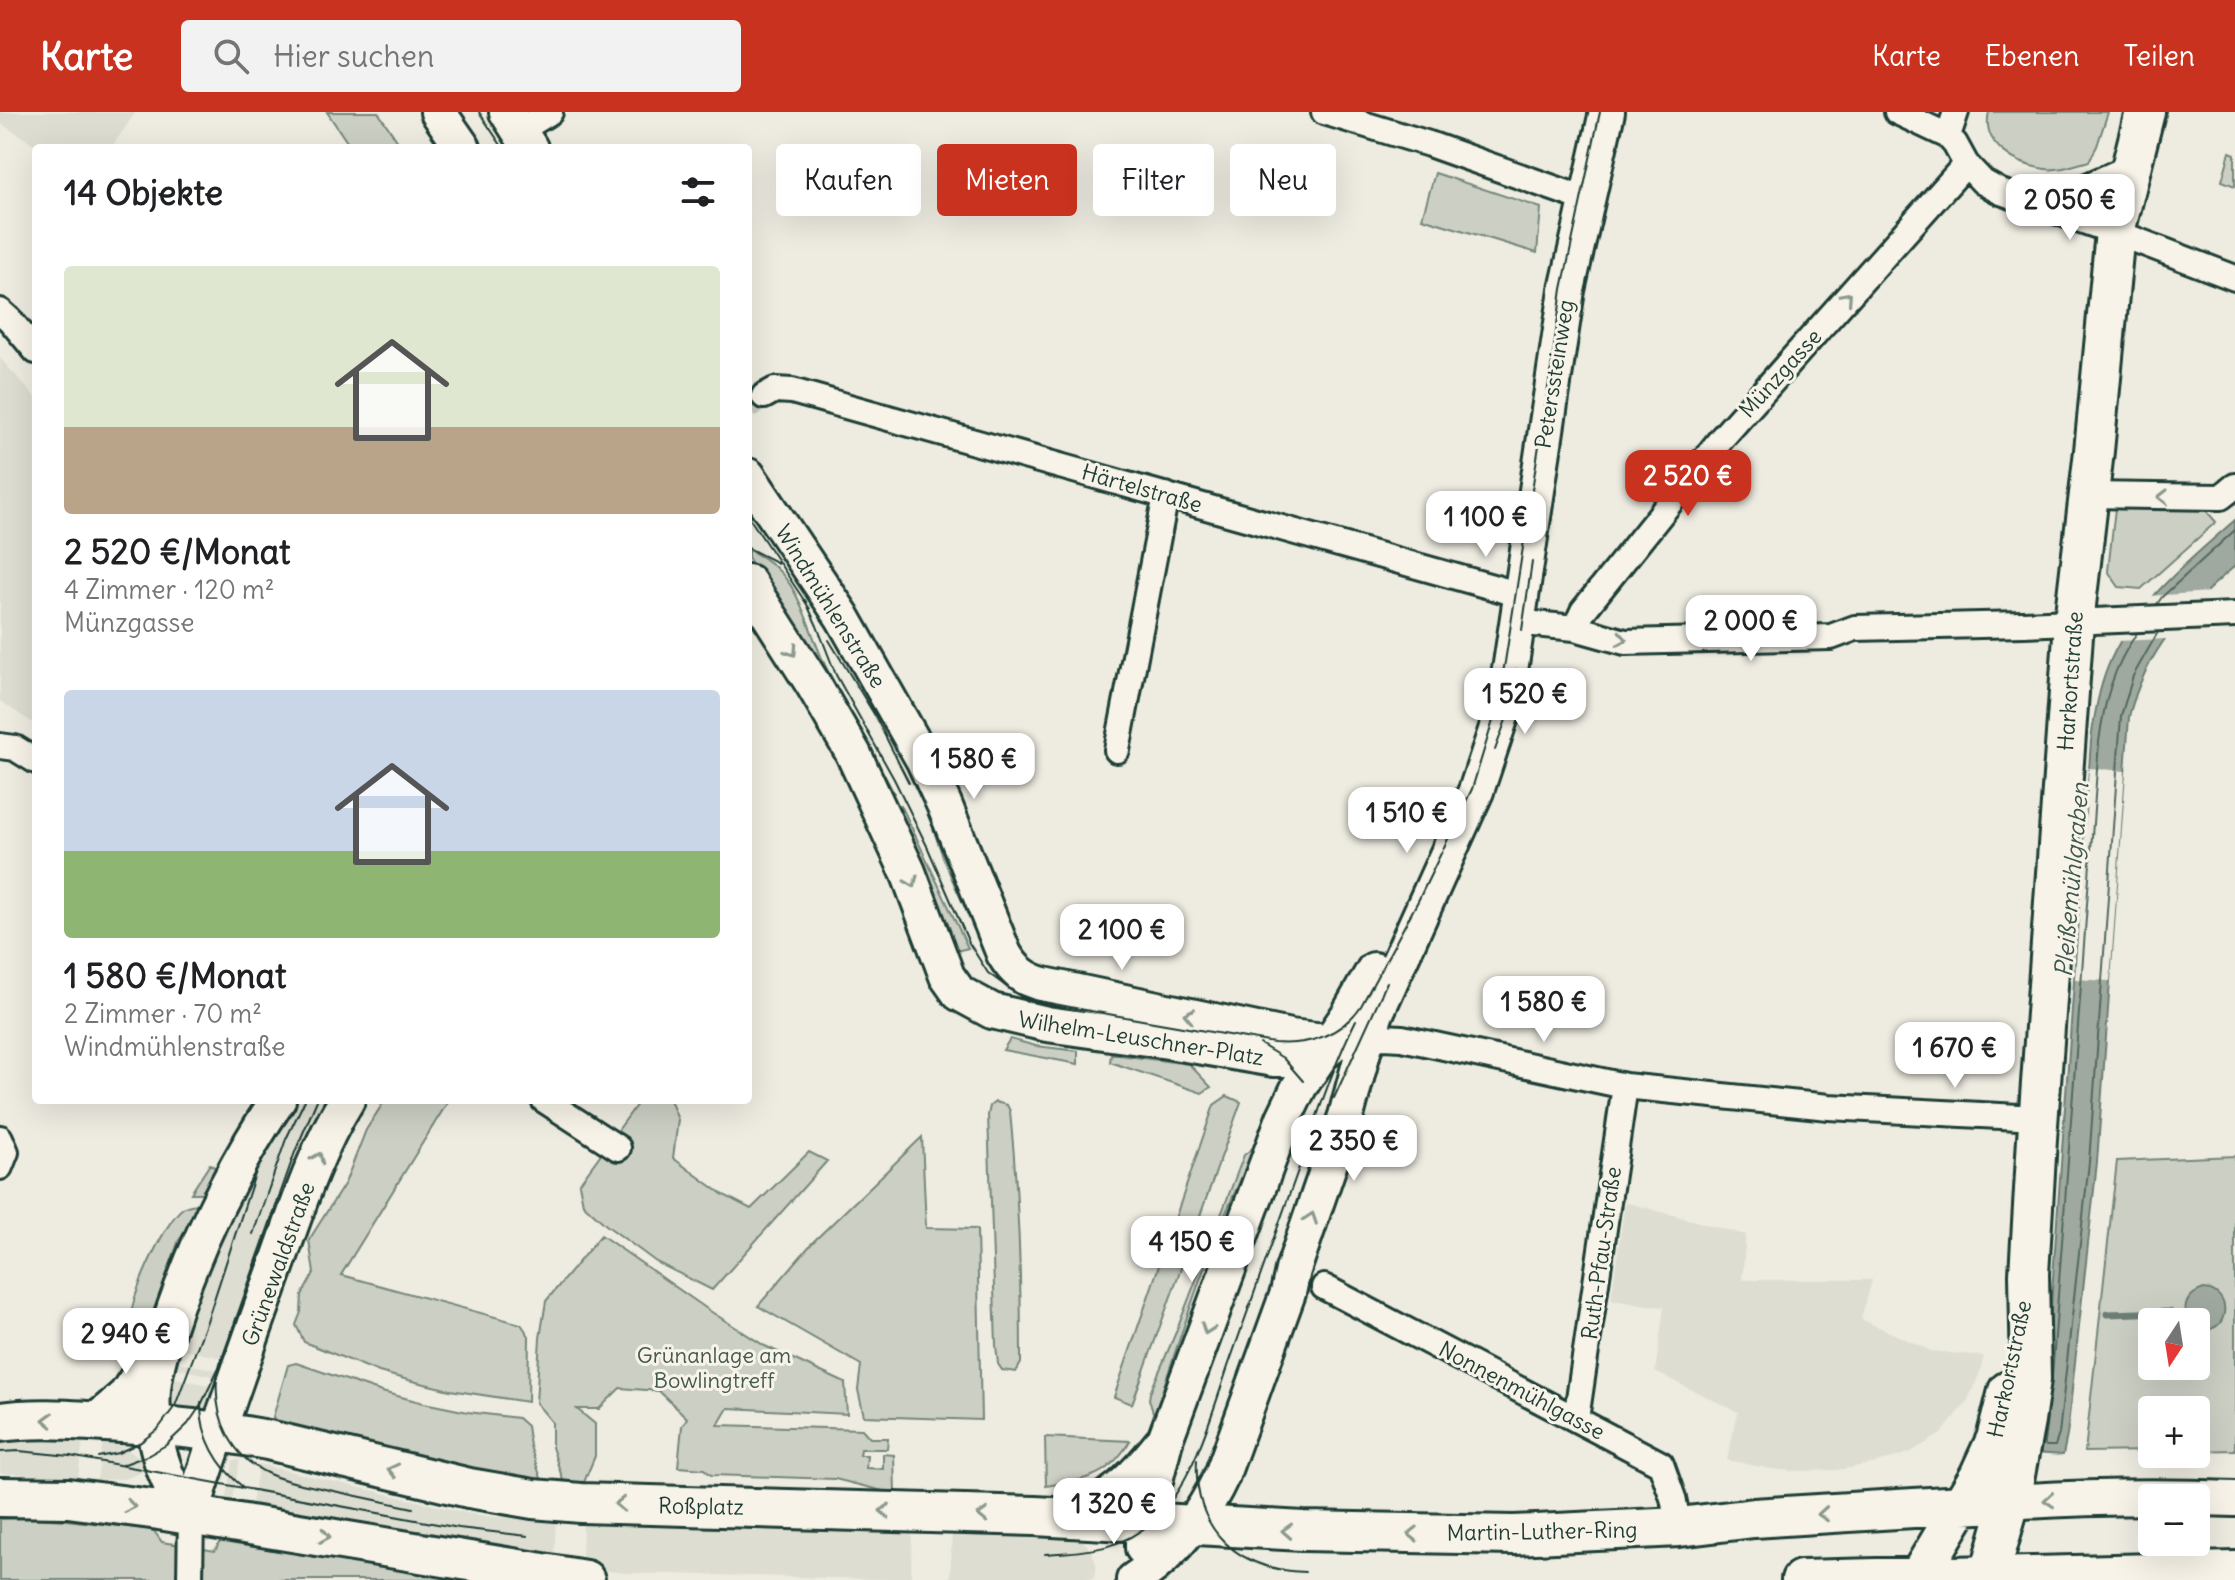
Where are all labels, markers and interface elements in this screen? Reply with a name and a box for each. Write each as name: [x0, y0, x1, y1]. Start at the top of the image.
search box: [181, 20, 741, 92]
text: Karte: [40, 33, 133, 80]
icon: search: [209, 34, 253, 78]
text: Hier suchen: [273, 37, 434, 75]
text: Karte: [1872, 38, 1941, 74]
text: Ebenen: [1985, 38, 2079, 74]
text: Teilen: [2123, 38, 2195, 74]
chip: Kaufen: [776, 144, 921, 216]
chip: Mieten: [937, 144, 1077, 216]
chip: Filter: [1093, 144, 1214, 216]
chip: Neu: [1230, 144, 1336, 216]
icon: filters: [676, 170, 720, 214]
text: 14 Objekte: [64, 171, 223, 214]
pin: 2 050 €: [1996, 174, 2144, 242]
text: 2 050 €: [2024, 183, 2116, 216]
one-way arrow: [1838, 292, 1852, 307]
street label: Peterssteinweg: [1528, 298, 1580, 450]
icon: home: [320, 318, 464, 462]
street label: Münzgasse: [1733, 323, 1827, 423]
pin: 2 520 €: [1614, 450, 1762, 518]
street label: Härtelstraße: [1079, 457, 1205, 519]
text: 2 520 €: [1643, 459, 1733, 492]
one-way arrow: [2156, 488, 2169, 506]
pin: 1 100 €: [1412, 491, 1560, 559]
text: 1 100 €: [1444, 500, 1528, 533]
street label: Windmühlenstraße: [769, 519, 893, 693]
text: 2 520 €/Monat: [64, 530, 291, 573]
text: 4 Zimmer · 120 m²: [64, 573, 275, 606]
pin: 2 000 €: [1677, 595, 1825, 663]
text: 2 000 €: [1704, 604, 1798, 637]
text: Münzgasse: [64, 606, 194, 639]
street label: Harkortstraße: [2051, 610, 2089, 752]
one-way arrow: [1615, 630, 1629, 647]
one-way arrow: [783, 643, 798, 657]
pin: 1 520 €: [1451, 668, 1599, 736]
text: 1 520 €: [1482, 677, 1568, 710]
pin: 1 580 €: [900, 733, 1048, 801]
icon: home: [320, 742, 464, 886]
text: 1 580 €: [931, 742, 1017, 775]
water label: Pleißemühlgraben: [2048, 780, 2095, 978]
pin: 1 510 €: [1333, 787, 1481, 855]
text: 1 510 €: [1366, 796, 1448, 829]
one-way arrow: [902, 874, 919, 888]
pin: 2 100 €: [1048, 904, 1196, 972]
text: 2 100 €: [1078, 913, 1166, 946]
text: 1 580 €/Monat: [64, 954, 286, 997]
pin: 1 580 €: [1470, 976, 1618, 1044]
text: 1 580 €: [1501, 985, 1587, 1018]
text: 2 Zimmer · 70 m²: [64, 997, 262, 1030]
street label: Wilhelm-Leuschner-Platz: [1016, 1005, 1266, 1071]
one-way arrow: [1183, 1007, 1196, 1024]
pin: 1 670 €: [1881, 1022, 2029, 1090]
text: Windmühlenstraße: [64, 1030, 285, 1063]
text: 1 670 €: [1913, 1031, 1997, 1064]
pin: 2 350 €: [1280, 1115, 1428, 1183]
text: 2 350 €: [1309, 1124, 1399, 1157]
one-way arrow: [308, 1152, 324, 1166]
street label: Ruth-Pfau-Straße: [1575, 1165, 1627, 1341]
street label: Grünewaldstraße: [235, 1178, 321, 1350]
one-way arrow: [1301, 1212, 1317, 1226]
pin: 4 150 €: [1118, 1216, 1266, 1284]
text: 4 150 €: [1149, 1225, 1235, 1258]
street label: Harkortstraße: [1981, 1298, 2037, 1440]
pin: 2 940 €: [52, 1308, 200, 1376]
north arrow: [2138, 1308, 2210, 1380]
map controls: [2138, 1308, 2210, 1556]
text: 2 940 €: [81, 1317, 171, 1350]
one-way arrow: [1200, 1321, 1216, 1335]
street label: Nonnenmühlgasse: [1434, 1334, 1610, 1446]
park label: Grünanlage am Bowlingtreff: [637, 1341, 791, 1394]
button: +: [2138, 1396, 2210, 1468]
one-way arrow: [41, 1411, 54, 1428]
one-way arrow: [387, 1462, 401, 1479]
pin: 1 320 €: [1040, 1478, 1188, 1546]
button: −: [2138, 1484, 2210, 1556]
text: 1 320 €: [1071, 1487, 1157, 1520]
street label: Roßplatz: [658, 1491, 744, 1521]
one-way arrow: [2042, 1491, 2055, 1508]
one-way arrow: [613, 1496, 626, 1513]
one-way arrow: [123, 1497, 137, 1514]
one-way arrow: [878, 1503, 891, 1520]
one-way arrow: [1816, 1505, 1829, 1522]
one-way arrow: [976, 1506, 989, 1523]
street label: Martin-Luther-Ring: [1446, 1515, 1638, 1547]
one-way arrow: [1280, 1522, 1293, 1539]
one-way arrow: [1406, 1525, 1419, 1542]
one-way arrow: [318, 1527, 331, 1544]

